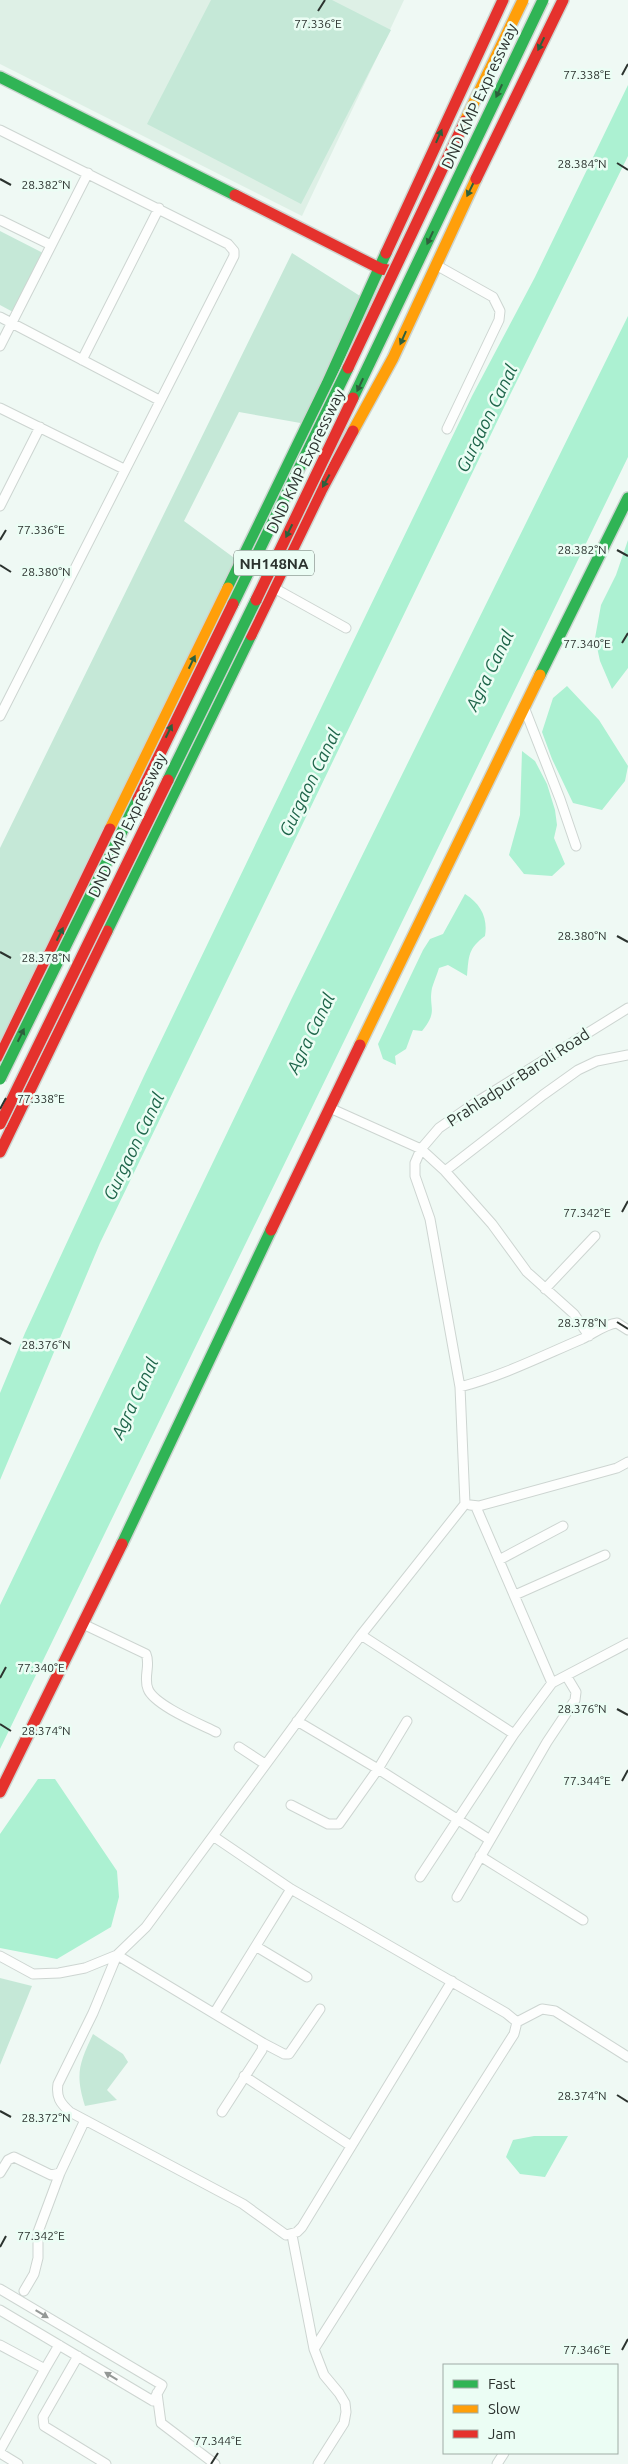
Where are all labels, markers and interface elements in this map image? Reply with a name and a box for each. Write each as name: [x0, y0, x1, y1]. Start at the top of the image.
text: 77.336°E: [294, 17, 342, 30]
street label: DND KMP Expressway: [437, 20, 521, 172]
one-way arrow: [537, 37, 545, 51]
text: 77.338°E: [563, 68, 611, 81]
one-way arrow: [495, 84, 504, 99]
one-way arrow: [435, 129, 443, 143]
text: 28.384°N: [557, 157, 607, 170]
text: 28.382°N: [21, 178, 71, 191]
one-way arrow: [466, 183, 474, 197]
one-way arrow: [425, 231, 433, 245]
one-way arrow: [398, 331, 406, 345]
water label: Gurgaon Canal: [451, 361, 521, 475]
one-way arrow: [355, 378, 363, 392]
street label: DND KMP Expressway: [262, 386, 348, 536]
one-way arrow: [322, 474, 330, 488]
text: 77.336°E: [17, 523, 65, 536]
one-way arrow: [285, 524, 293, 538]
text: 28.382°N: [557, 543, 607, 556]
road number: NH148NA: [234, 550, 314, 576]
text: 28.380°N: [21, 565, 71, 578]
water label: Agra Canal: [460, 626, 517, 714]
text: 77.340°E: [563, 637, 611, 650]
one-way arrow: [188, 655, 196, 669]
one-way arrow: [165, 724, 174, 739]
water label: Gurgaon Canal: [274, 725, 344, 839]
street label: DND KMP Expressway: [84, 750, 170, 900]
one-way arrow: [56, 927, 64, 941]
text: 28.380°N: [557, 929, 607, 942]
text: 28.378°N: [21, 951, 71, 964]
water label: Agra Canal: [281, 989, 338, 1077]
street label: Prahladpur-Baroli Road: [443, 1024, 593, 1130]
one-way arrow: [18, 1028, 26, 1042]
water label: Gurgaon Canal: [98, 1089, 168, 1203]
text: 77.338°E: [17, 1092, 65, 1105]
text: 77.342°E: [563, 1206, 611, 1219]
text: 28.378°N: [557, 1316, 607, 1329]
text: 28.376°N: [21, 1338, 71, 1351]
water label: Agra Canal: [106, 1354, 162, 1443]
text: 77.340°E: [17, 1661, 65, 1674]
text: 28.376°N: [557, 1702, 607, 1715]
text: 28.374°N: [21, 1724, 71, 1737]
text: 77.344°E: [563, 1774, 611, 1787]
text: 28.374°N: [557, 2089, 607, 2102]
text: 28.372°N: [21, 2111, 71, 2124]
text: 77.342°E: [17, 2229, 65, 2242]
one-way arrow: [35, 2309, 48, 2318]
text: 77.346°E: [563, 2343, 611, 2356]
legend: [443, 2364, 618, 2454]
one-way arrow: [105, 2372, 118, 2381]
text: Fast: [488, 2375, 516, 2392]
text: Slow: [488, 2400, 521, 2417]
text: Jam: [488, 2425, 516, 2442]
text: 77.344°E: [194, 2434, 242, 2447]

